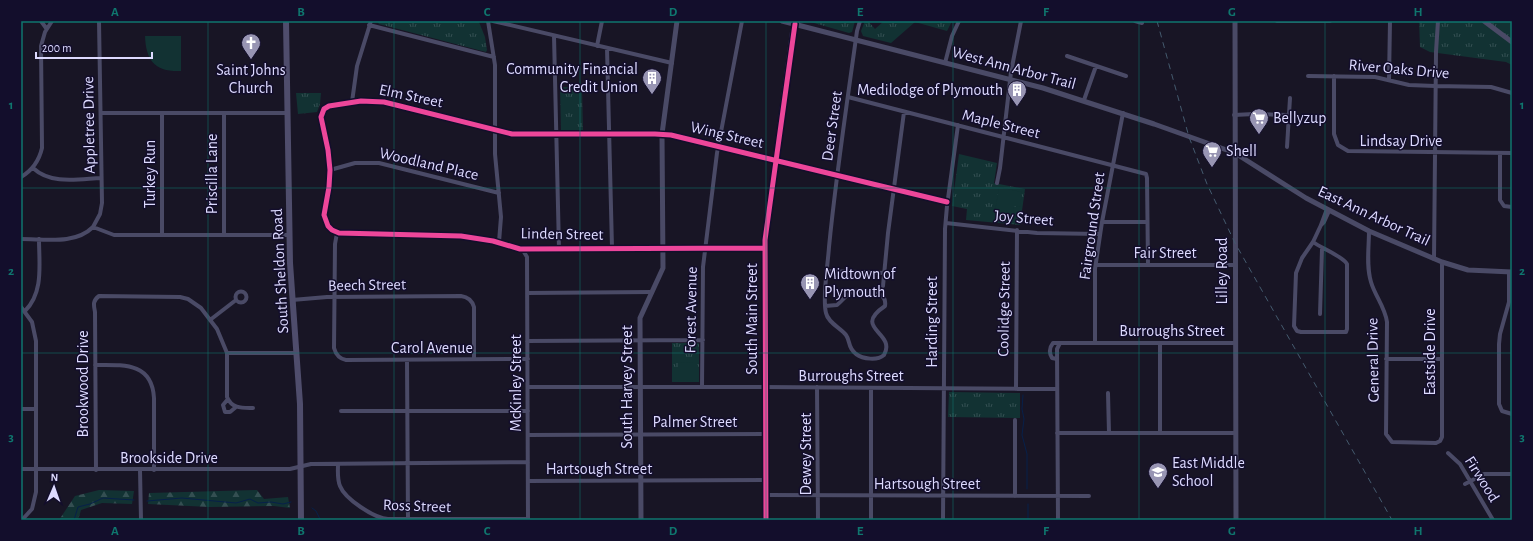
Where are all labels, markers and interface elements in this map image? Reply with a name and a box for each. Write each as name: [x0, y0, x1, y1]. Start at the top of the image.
text: A: [111, 6, 119, 19]
text: B: [297, 6, 305, 19]
text: C: [484, 6, 491, 19]
text: D: [669, 6, 678, 19]
text: E: [857, 6, 864, 19]
text: F: [1043, 6, 1050, 19]
text: G: [1228, 6, 1236, 19]
text: H: [1413, 6, 1423, 19]
church icon: Saint Johns Church: [240, 32, 262, 60]
scale bar: [36, 34, 152, 60]
text: 200 m: [42, 42, 72, 54]
street label: West Ann Arbor Trail: [950, 44, 1078, 92]
street label: River Oaks Drive: [1348, 57, 1450, 81]
place label: Community Financial Credit Union: [506, 61, 638, 95]
place label: Saint Johns Church: [216, 62, 286, 96]
building icon: Community Financial Credit Union: [641, 67, 663, 95]
street label: Appletree Drive: [80, 76, 98, 174]
building icon: Medilodge of Plymouth: [1006, 79, 1028, 107]
street label: Elm Street: [378, 81, 444, 111]
place label: Medilodge of Plymouth: [857, 82, 1003, 99]
street label: Deer Street: [819, 90, 845, 162]
text: 1: [9, 99, 13, 112]
text: 1: [1520, 99, 1524, 112]
street label: Maple Street: [960, 107, 1042, 141]
supermarket icon: Bellyzup: [1248, 107, 1270, 135]
place label: Bellyzup: [1273, 110, 1326, 127]
street label: Wing Street: [689, 119, 765, 151]
street label: Lindsay Drive: [1360, 133, 1442, 150]
street label: Priscilla Lane: [204, 134, 220, 214]
street label: Turkey Run: [142, 140, 159, 208]
supermarket icon: Shell: [1201, 140, 1223, 168]
place label: Shell: [1226, 143, 1257, 159]
street label: Woodland Place: [378, 145, 480, 183]
street label: Fairground Street: [1077, 171, 1107, 281]
street label: East Ann Arbor Trail: [1316, 183, 1432, 249]
street label: Joy Street: [994, 207, 1054, 230]
street label: South Sheldon Road: [269, 208, 291, 334]
street label: Linden Street: [520, 225, 604, 243]
street label: Lilley Road: [1214, 237, 1231, 305]
street label: Fair Street: [1133, 245, 1197, 261]
street label: Coolidge Street: [995, 261, 1013, 357]
street label: South Main Street: [744, 263, 760, 375]
text: 2: [8, 265, 14, 278]
text: 2: [1519, 265, 1525, 278]
street label: Forest Avenue: [682, 266, 700, 354]
place label: Midtown of Plymouth: [824, 266, 897, 301]
building icon: Midtown of Plymouth: [799, 272, 821, 300]
street label: Beech Street: [328, 276, 406, 294]
street label: Harding Street: [924, 276, 940, 368]
street label: Eastside Drive: [1422, 308, 1438, 396]
street label: General Drive: [1364, 318, 1382, 402]
street label: Burroughs Street: [1119, 323, 1225, 339]
street label: South Harvey Street: [619, 325, 636, 449]
street label: Brookwood Drive: [75, 330, 91, 438]
street label: McKinley Street: [508, 334, 525, 432]
street label: Carol Avenue: [391, 340, 473, 356]
street label: Burroughs Street: [798, 368, 904, 384]
street label: Dewey Street: [798, 413, 815, 495]
street label: Palmer Street: [653, 414, 737, 430]
text: 3: [8, 431, 14, 444]
text: 3: [1519, 431, 1525, 444]
street label: Brookside Drive: [120, 450, 218, 466]
street label: Firwood: [1462, 453, 1502, 505]
place label: East Middle School: [1172, 455, 1245, 489]
street label: Hartsough Street: [546, 461, 652, 477]
school or university icon: East Middle School: [1147, 461, 1169, 489]
north arrow: [34, 467, 74, 507]
text: N: [50, 472, 58, 483]
street label: Hartsough Street: [874, 476, 980, 492]
street label: Ross Street: [383, 497, 451, 515]
text: A: [111, 525, 119, 538]
text: B: [297, 525, 305, 538]
text: C: [484, 525, 491, 538]
text: D: [669, 525, 678, 538]
text: E: [857, 525, 864, 538]
text: F: [1043, 525, 1050, 538]
text: G: [1228, 525, 1236, 538]
text: H: [1413, 525, 1423, 538]

